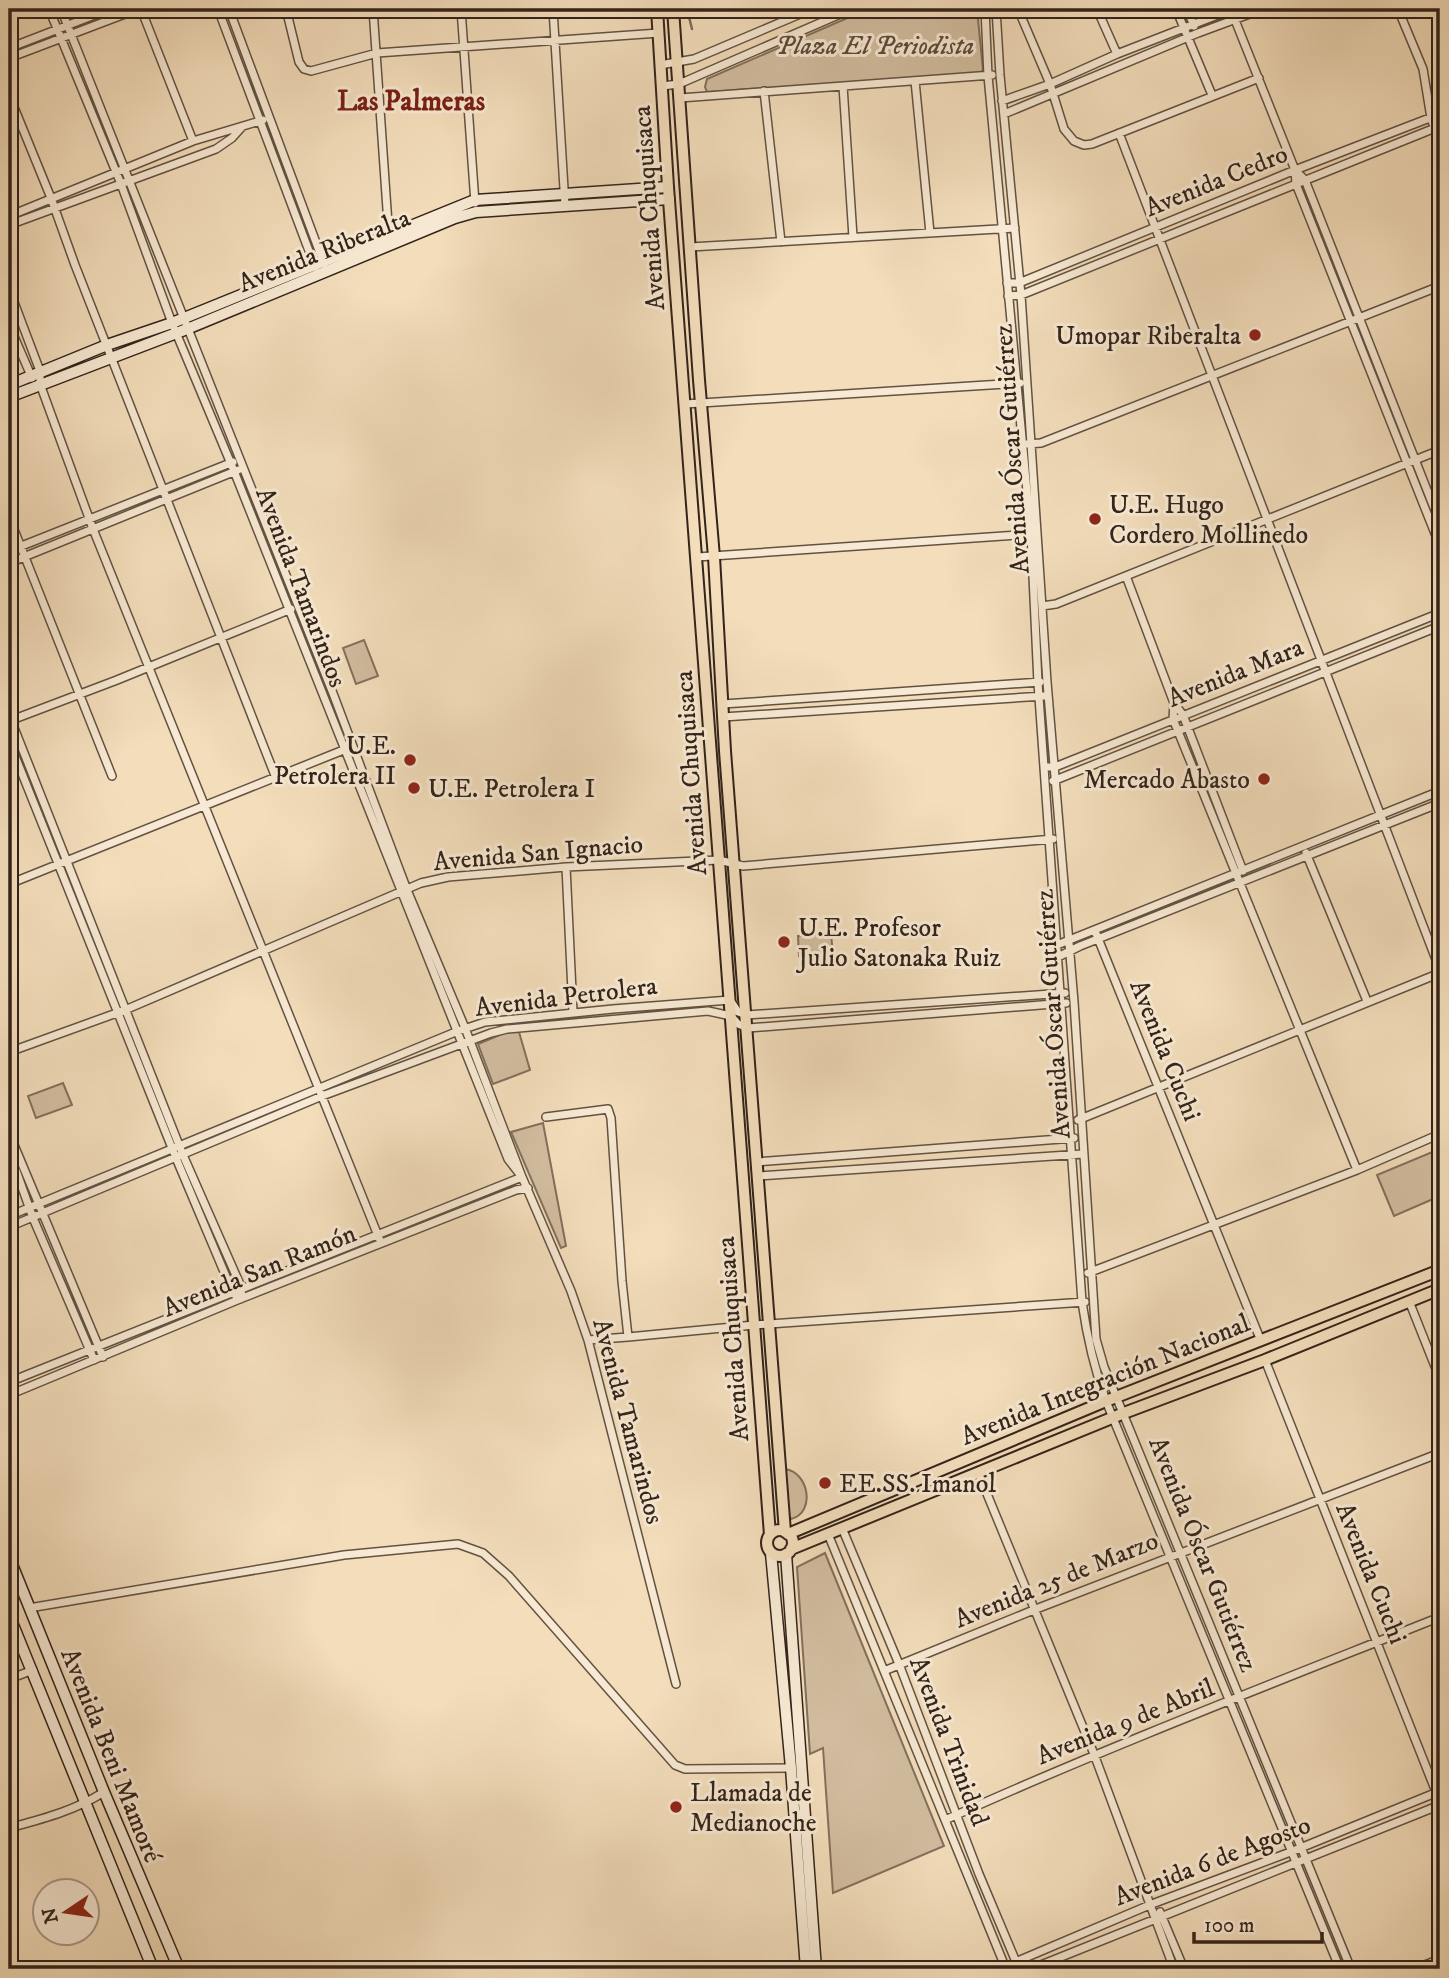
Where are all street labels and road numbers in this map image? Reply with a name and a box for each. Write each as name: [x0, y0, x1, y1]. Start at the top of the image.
street label: Avenida Chuquisaca: [626, 104, 673, 312]
street label: Avenida Cedro: [1140, 138, 1293, 225]
street label: Avenida Riberalta: [234, 202, 415, 301]
street label: Avenida Óscar Gutiérrez: [986, 323, 1038, 575]
street label: Avenida Tamarindos: [247, 483, 354, 692]
street label: Avenida Mara: [1163, 631, 1308, 716]
street label: Avenida Chuquisaca: [668, 669, 715, 877]
street label: Avenida San Ignacio: [432, 828, 644, 879]
street label: Avenida Óscar Gutiérrez: [1027, 888, 1079, 1140]
street label: Avenida Petrolera: [473, 970, 659, 1025]
street label: Avenida Cuchi: [1121, 975, 1208, 1126]
street label: Avenida San Ramón: [158, 1217, 362, 1325]
street label: Avenida Chuquisaca: [710, 1235, 757, 1443]
street label: Avenida Integración Nacional: [956, 1307, 1255, 1454]
street label: Avenida Tamarindos: [584, 1315, 671, 1528]
street label: Avenida Óscar Gutiérrez: [1140, 1432, 1266, 1677]
street label: Avenida Cuchi: [1327, 1498, 1414, 1649]
street label: Avenida 25 de Marzo: [950, 1524, 1163, 1636]
street label: Avenida Beni Mamoré: [53, 1643, 169, 1868]
street label: Avenida Trinidad: [901, 1652, 996, 1831]
street label: Avenida 9 de Abril: [1032, 1672, 1219, 1773]
street label: Avenida 6 de Agosto: [1110, 1809, 1316, 1914]

